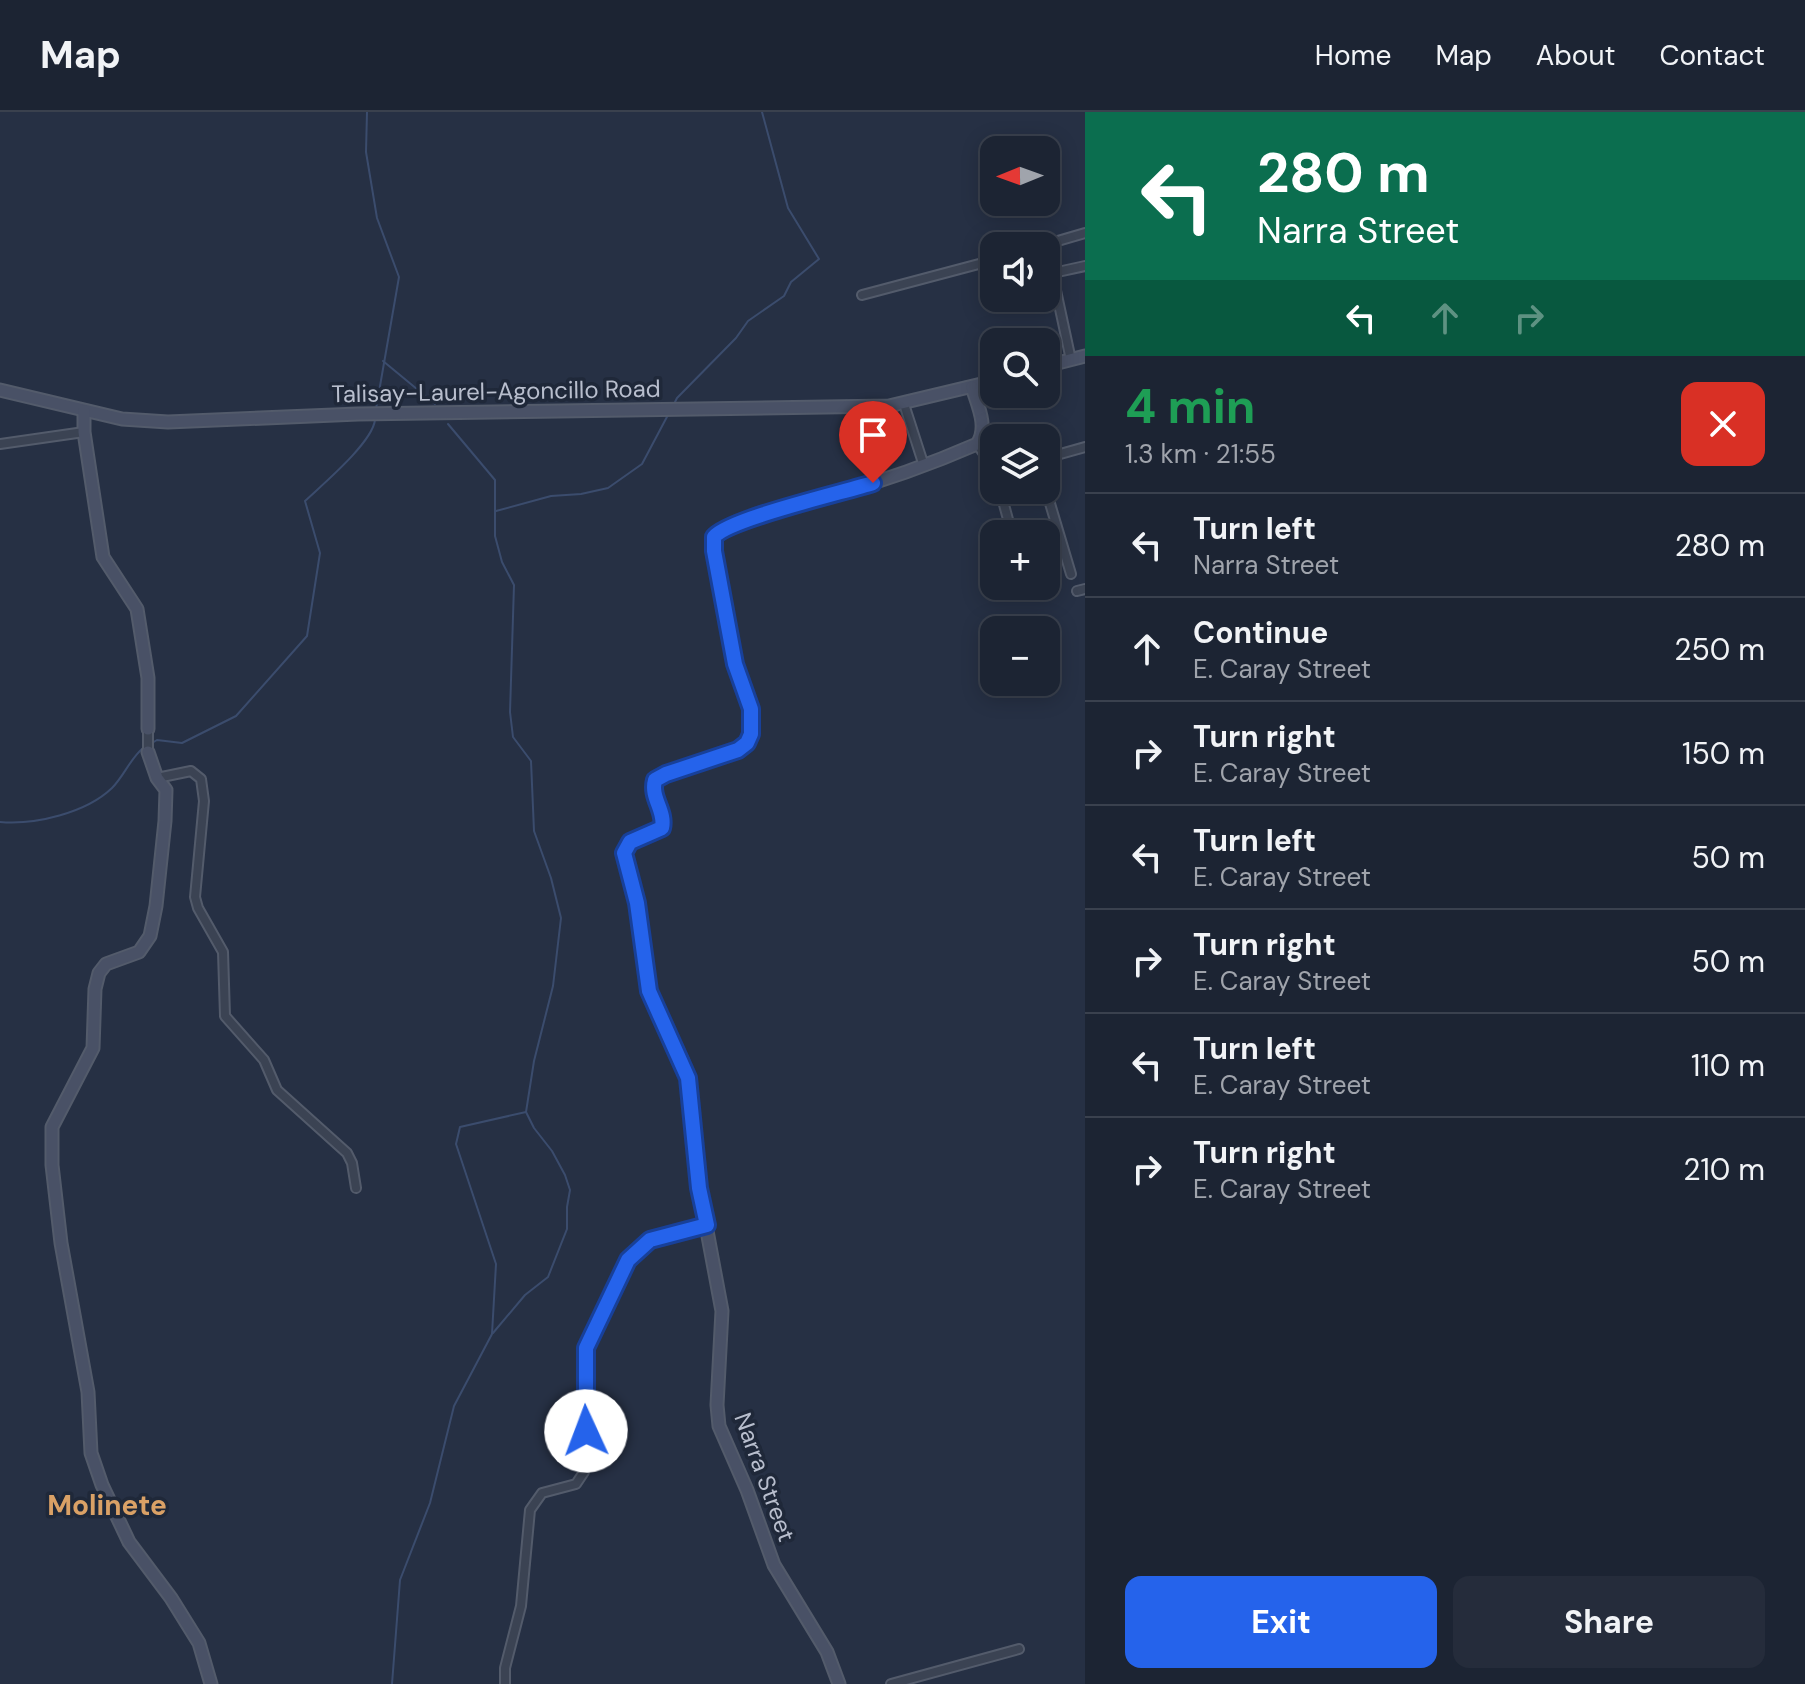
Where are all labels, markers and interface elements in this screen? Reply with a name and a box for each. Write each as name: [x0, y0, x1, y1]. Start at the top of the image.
text: Map: [40, 30, 121, 80]
text: Home: [1315, 37, 1391, 74]
text: Map: [1435, 37, 1492, 74]
text: About: [1536, 37, 1615, 74]
text: Contact: [1659, 37, 1765, 74]
north arrow: [980, 136, 1060, 216]
map controls: [980, 136, 1060, 696]
text: 280 m: [1257, 136, 1430, 209]
icon: left: [1125, 144, 1229, 248]
text: Narra Street: [1257, 207, 1459, 254]
button: sound: [980, 232, 1060, 312]
icon: left: [1339, 296, 1383, 340]
icon: ahead: [1423, 296, 1467, 340]
icon: right: [1507, 296, 1551, 340]
button: search: [980, 328, 1060, 408]
street label: Talisay-Laurel-Agoncillo Road: [331, 373, 661, 409]
text: 4 min: [1125, 375, 1255, 438]
button: close: [1681, 382, 1765, 466]
pin: [839, 401, 907, 483]
icon: arrive: [851, 413, 895, 457]
button: layers: [980, 424, 1060, 504]
text: 1.3 km · 21:55: [1125, 437, 1276, 471]
text: Turn left: [1193, 509, 1316, 548]
button: +: [980, 520, 1060, 600]
icon: left: [1125, 523, 1169, 567]
text: 280 m: [1675, 526, 1765, 565]
text: Narra Street: [1193, 548, 1339, 582]
text: Continue: [1193, 613, 1328, 652]
button: −: [980, 616, 1060, 696]
icon: ahead: [1125, 627, 1169, 671]
text: 250 m: [1674, 630, 1765, 669]
text: E. Caray Street: [1193, 652, 1371, 686]
text: Turn right: [1193, 717, 1336, 756]
icon: right: [1125, 731, 1169, 775]
text: 150 m: [1682, 734, 1765, 773]
text: E. Caray Street: [1193, 756, 1371, 790]
text: Turn left: [1193, 821, 1316, 860]
icon: left: [1125, 835, 1169, 879]
text: 50 m: [1691, 838, 1765, 877]
text: E. Caray Street: [1193, 860, 1371, 894]
text: Turn right: [1193, 925, 1336, 964]
icon: right: [1125, 939, 1169, 983]
text: 50 m: [1691, 942, 1765, 981]
text: E. Caray Street: [1193, 964, 1371, 998]
text: Turn left: [1193, 1029, 1316, 1068]
icon: left: [1125, 1043, 1169, 1087]
text: 110 m: [1691, 1046, 1765, 1085]
text: E. Caray Street: [1193, 1068, 1371, 1102]
text: Turn right: [1193, 1133, 1336, 1172]
icon: right: [1125, 1147, 1169, 1191]
text: 210 m: [1683, 1150, 1765, 1189]
text: E. Caray Street: [1193, 1172, 1371, 1206]
position arrow: [544, 1389, 628, 1473]
street label: Narra Street: [727, 1408, 803, 1546]
district label: Molinete: [47, 1487, 167, 1524]
button: Exit: [1125, 1576, 1437, 1668]
button: Share: [1453, 1576, 1765, 1668]

